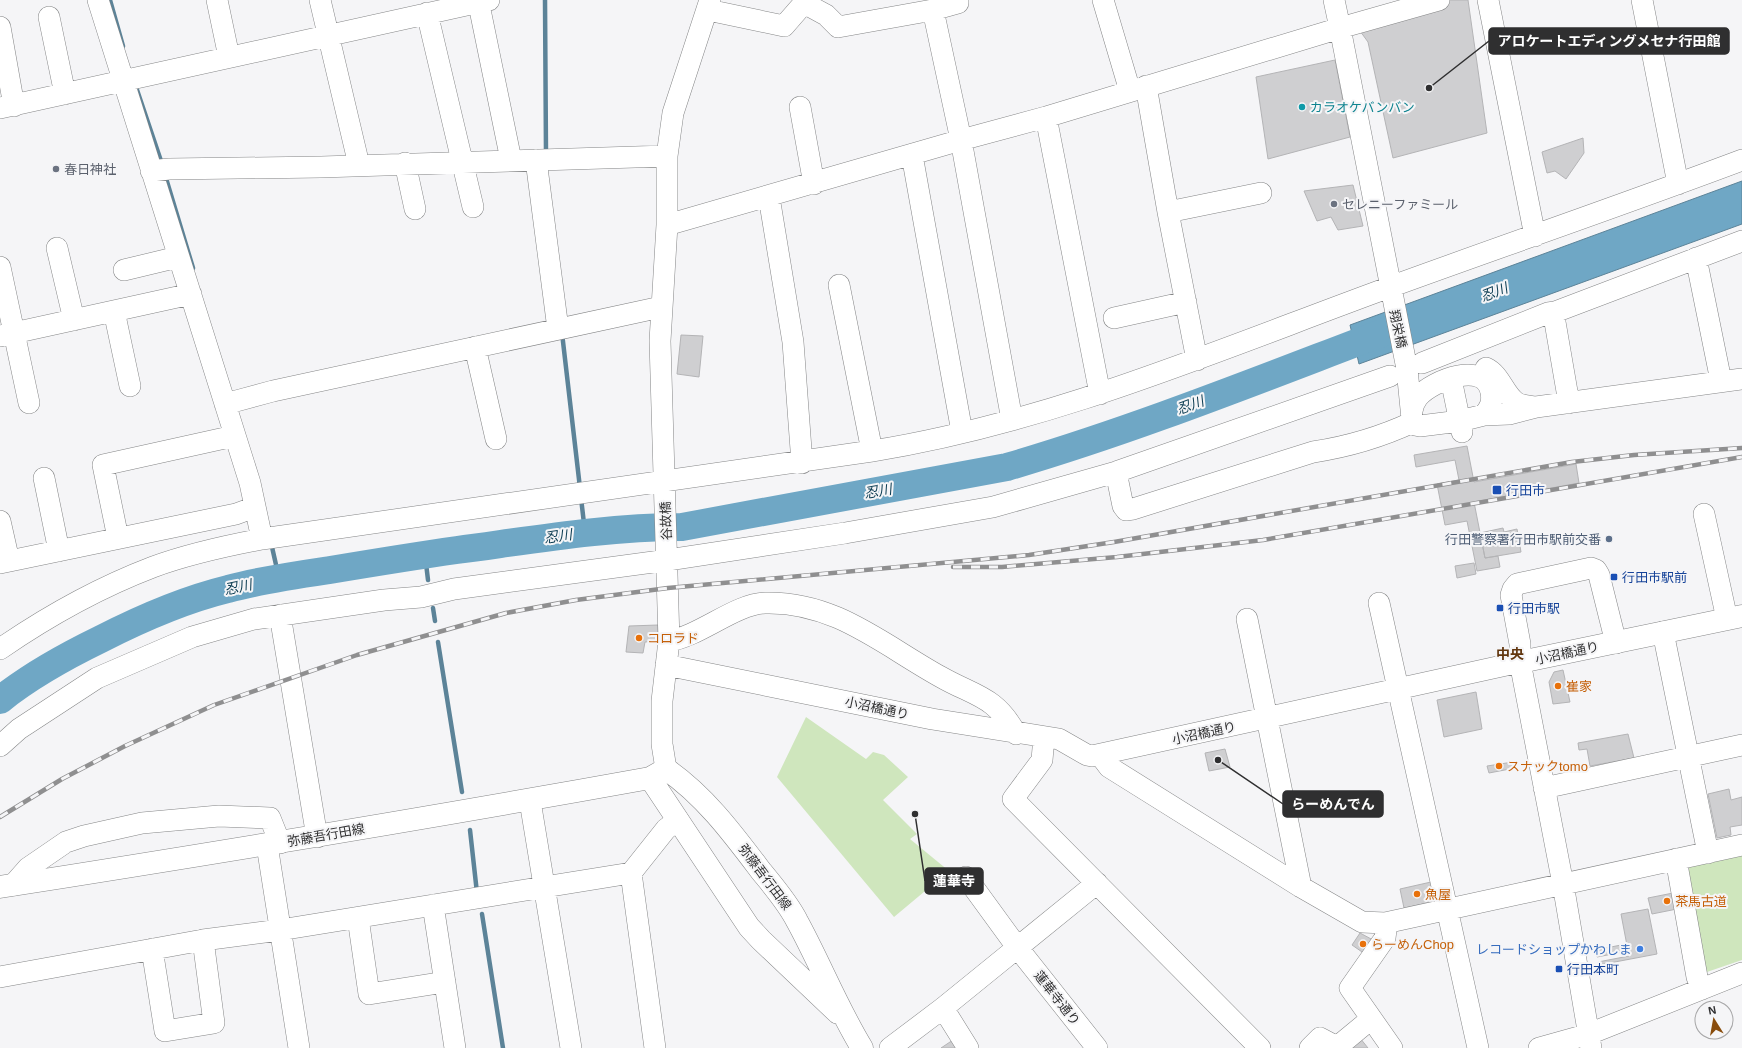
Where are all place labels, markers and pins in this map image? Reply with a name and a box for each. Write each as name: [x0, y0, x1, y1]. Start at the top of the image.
callout: アロケートエディングメセナ行田館: [1489, 28, 1729, 54]
place label: カラオケバンバン: [1310, 100, 1415, 115]
marker: カラオケバンバン: [1297, 102, 1307, 112]
place label: 春日神社: [64, 162, 116, 177]
marker: 春日神社: [51, 164, 61, 174]
place label: セレニーファミール: [1342, 197, 1458, 212]
marker: セレニーファミール: [1329, 199, 1339, 209]
place label: 行田市: [1506, 483, 1545, 498]
marker: 行田市: [1491, 484, 1503, 496]
place label: 行田警察署行田市駅前交番: [1445, 532, 1601, 547]
marker: 行田警察署行田市駅前交番: [1604, 534, 1614, 544]
place label: 行田市駅前: [1622, 570, 1687, 585]
marker: 行田市駅前: [1609, 572, 1619, 582]
place label: 行田市駅: [1508, 601, 1560, 616]
marker: 行田市駅: [1495, 603, 1505, 613]
place label: コロラド: [647, 631, 699, 646]
marker: コロラド: [634, 633, 644, 643]
place label: 崔家: [1566, 679, 1592, 694]
marker: 崔家: [1553, 681, 1563, 691]
place label: スナックtomo: [1507, 759, 1588, 774]
marker: スナックtomo: [1494, 761, 1504, 771]
callout: らーめんでん: [1283, 791, 1383, 817]
callout: 蓮華寺: [925, 868, 983, 894]
place label: 魚屋: [1425, 887, 1451, 902]
marker: 魚屋: [1412, 889, 1422, 899]
place label: 茶馬古道: [1675, 894, 1727, 909]
marker: 茶馬古道: [1662, 896, 1672, 906]
place label: らーめんChop: [1371, 937, 1454, 952]
marker: らーめんChop: [1358, 939, 1368, 949]
place label: レコードショップかわしま: [1476, 942, 1632, 957]
marker: レコードショップかわしま: [1635, 944, 1645, 954]
place label: 行田本町: [1567, 962, 1619, 977]
marker: 行田本町: [1554, 964, 1564, 974]

